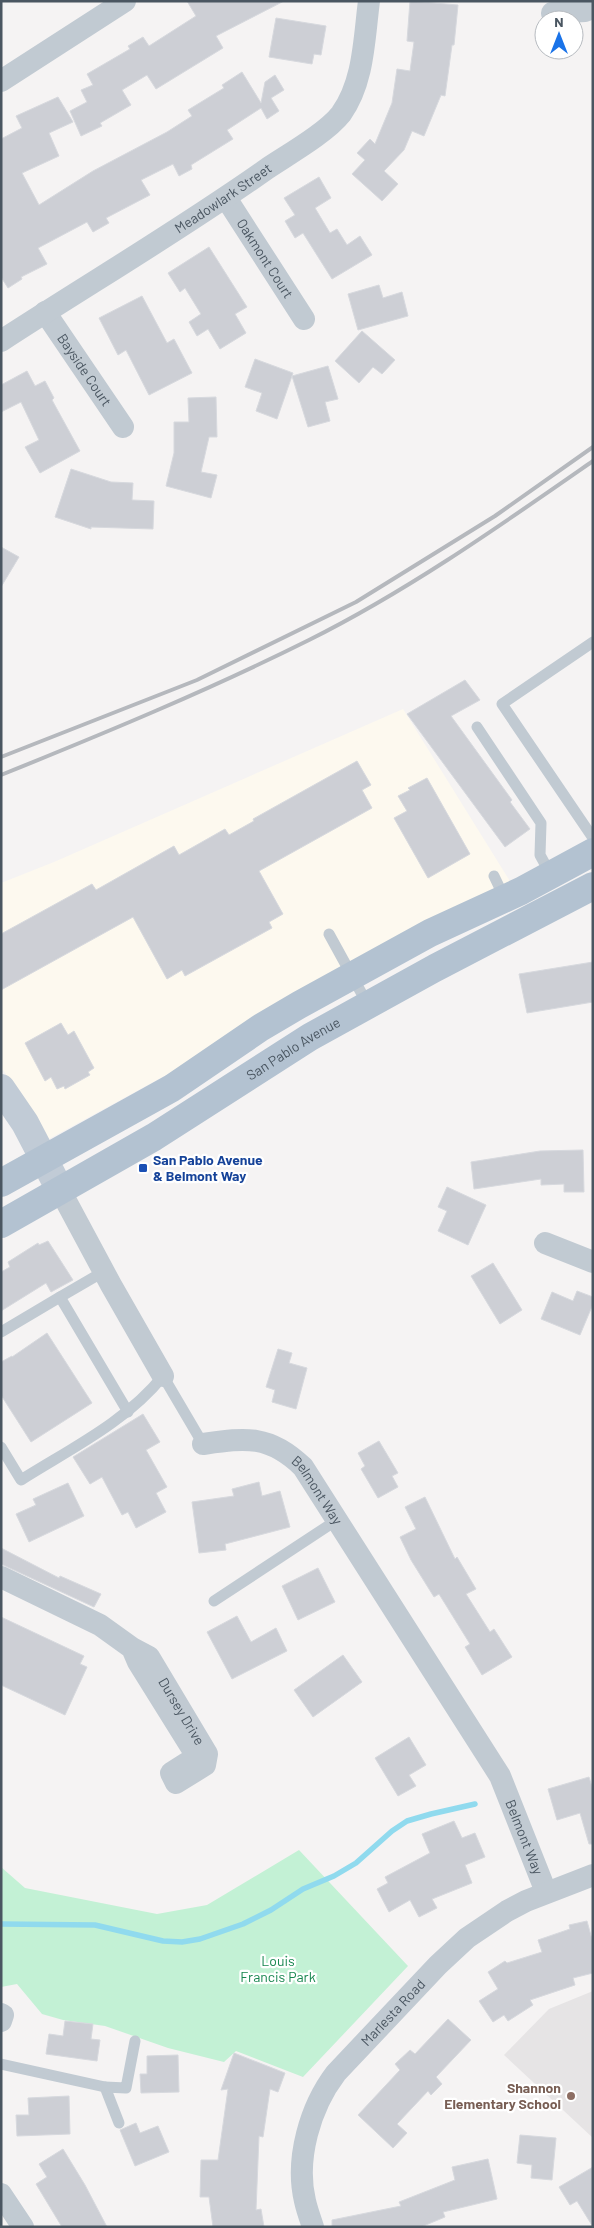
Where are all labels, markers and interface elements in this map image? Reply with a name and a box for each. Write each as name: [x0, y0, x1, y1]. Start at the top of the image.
north arrow: [534, 10, 584, 60]
text: N: [554, 13, 564, 30]
street label: Meadowlark Street: [171, 159, 275, 237]
street label: Oakmont Court: [234, 215, 297, 301]
street label: Bayside Court: [54, 330, 115, 409]
street label: San Pablo Avenue: [243, 1013, 343, 1084]
place label: San Pablo Avenue & Belmont Way: [153, 1151, 263, 1184]
marker: San Pablo Avenue & Belmont Way: [137, 1162, 149, 1174]
street label: Belmont Way: [288, 1452, 347, 1528]
street label: Dursey Drive: [155, 1674, 209, 1748]
street label: Belmont Way: [502, 1797, 547, 1877]
park label: Louis Francis Park: [240, 1952, 316, 1985]
street label: Marlesta Road: [357, 1975, 428, 2049]
place label: Shannon Elementary School: [444, 2079, 561, 2112]
marker: Shannon Elementary School: [565, 2090, 577, 2102]

